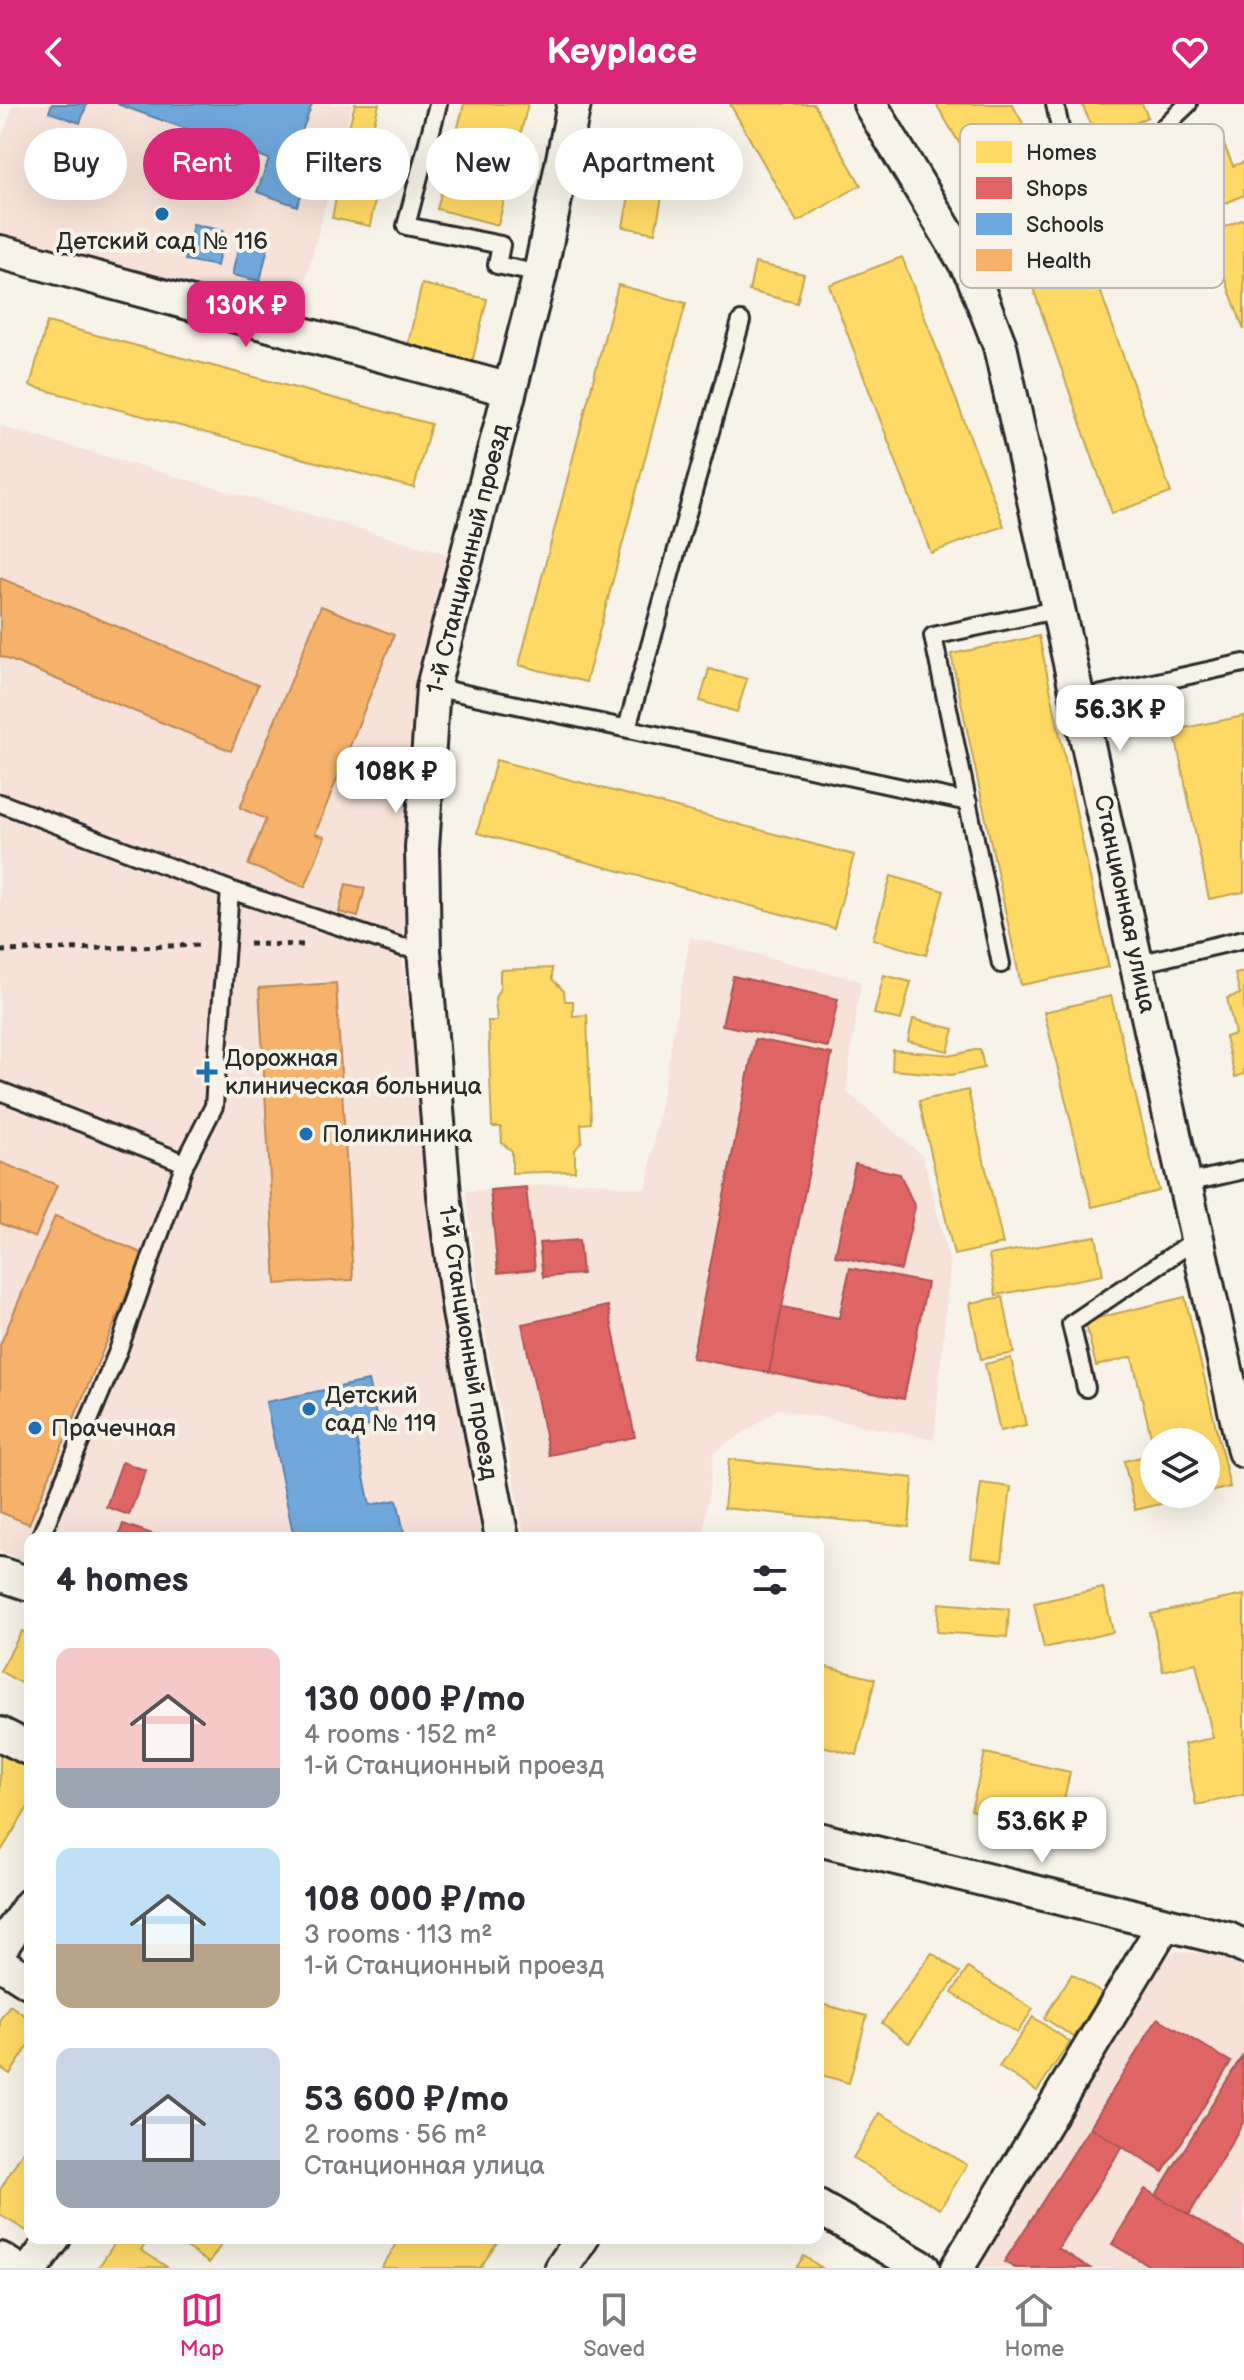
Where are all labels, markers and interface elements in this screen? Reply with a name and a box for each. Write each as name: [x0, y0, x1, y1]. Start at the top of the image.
icon: back: [32, 30, 76, 74]
icon: heart: [1168, 30, 1212, 74]
text: Keyplace: [547, 31, 697, 74]
legend: [960, 124, 1224, 288]
chip: Buy: [24, 128, 127, 200]
chip: Rent: [143, 128, 260, 200]
chip: Filters: [276, 128, 410, 200]
chip: New: [426, 128, 539, 200]
chip: Apartment: [555, 128, 743, 200]
text: Homes: [1026, 140, 1097, 167]
text: Shops: [1026, 176, 1088, 203]
marker: Детский сад № 116: [153, 205, 171, 223]
text: Schools: [1026, 212, 1104, 239]
place label: Детский сад № 116: [56, 227, 268, 256]
text: Health: [1026, 248, 1091, 275]
pin: 130K ₽: [181, 281, 311, 349]
text: 130K ₽: [205, 291, 287, 322]
street label: 1-й Станционный проезд: [420, 421, 516, 697]
pin: 56.3K ₽: [1046, 685, 1194, 753]
text: 56.3K ₽: [1074, 695, 1166, 726]
pin: 108K ₽: [331, 747, 461, 815]
text: 108K ₽: [355, 757, 437, 788]
street label: Станционная улица: [1088, 792, 1162, 1016]
place label: Дорожная клиническая больница: [225, 1044, 482, 1101]
marker: Дорожная клиническая больница: [196, 1061, 218, 1083]
place label: Поликлиника: [322, 1120, 473, 1149]
marker: Поликлиника: [297, 1125, 315, 1143]
street label: 1-й Станционный проезд: [432, 1204, 504, 1482]
place label: Детский сад № 119: [325, 1381, 437, 1438]
marker: Детский сад № 119: [300, 1400, 318, 1418]
place label: Прачечная: [51, 1414, 176, 1443]
marker: Прачечная: [26, 1419, 44, 1437]
map controls: [1140, 1428, 1220, 1508]
button: layers: [1140, 1428, 1220, 1508]
icon: filters: [748, 1558, 792, 1602]
text: 4 homes: [56, 1560, 188, 1601]
text: 130 000 ₽/mo: [304, 1679, 525, 1720]
icon: home: [120, 1680, 216, 1776]
text: 4 rooms · 152 m²: [304, 1720, 497, 1751]
text: 1-й Станционный проезд: [304, 1751, 604, 1782]
pin: 53.6K ₽: [968, 1797, 1116, 1865]
text: 53.6K ₽: [996, 1807, 1088, 1838]
text: 108 000 ₽/mo: [304, 1879, 526, 1920]
icon: home: [120, 1880, 216, 1976]
text: 3 rooms · 113 m²: [304, 1920, 493, 1951]
text: 1-й Станционный проезд: [304, 1951, 604, 1982]
text: 53 600 ₽/mo: [304, 2079, 509, 2120]
icon: home: [120, 2080, 216, 2176]
text: 2 rooms · 56 m²: [304, 2120, 487, 2151]
text: Станционная улица: [304, 2151, 545, 2182]
tab: Map: [180, 2288, 224, 2363]
tab: Saved: [583, 2288, 645, 2363]
tab: Home: [1004, 2288, 1064, 2363]

